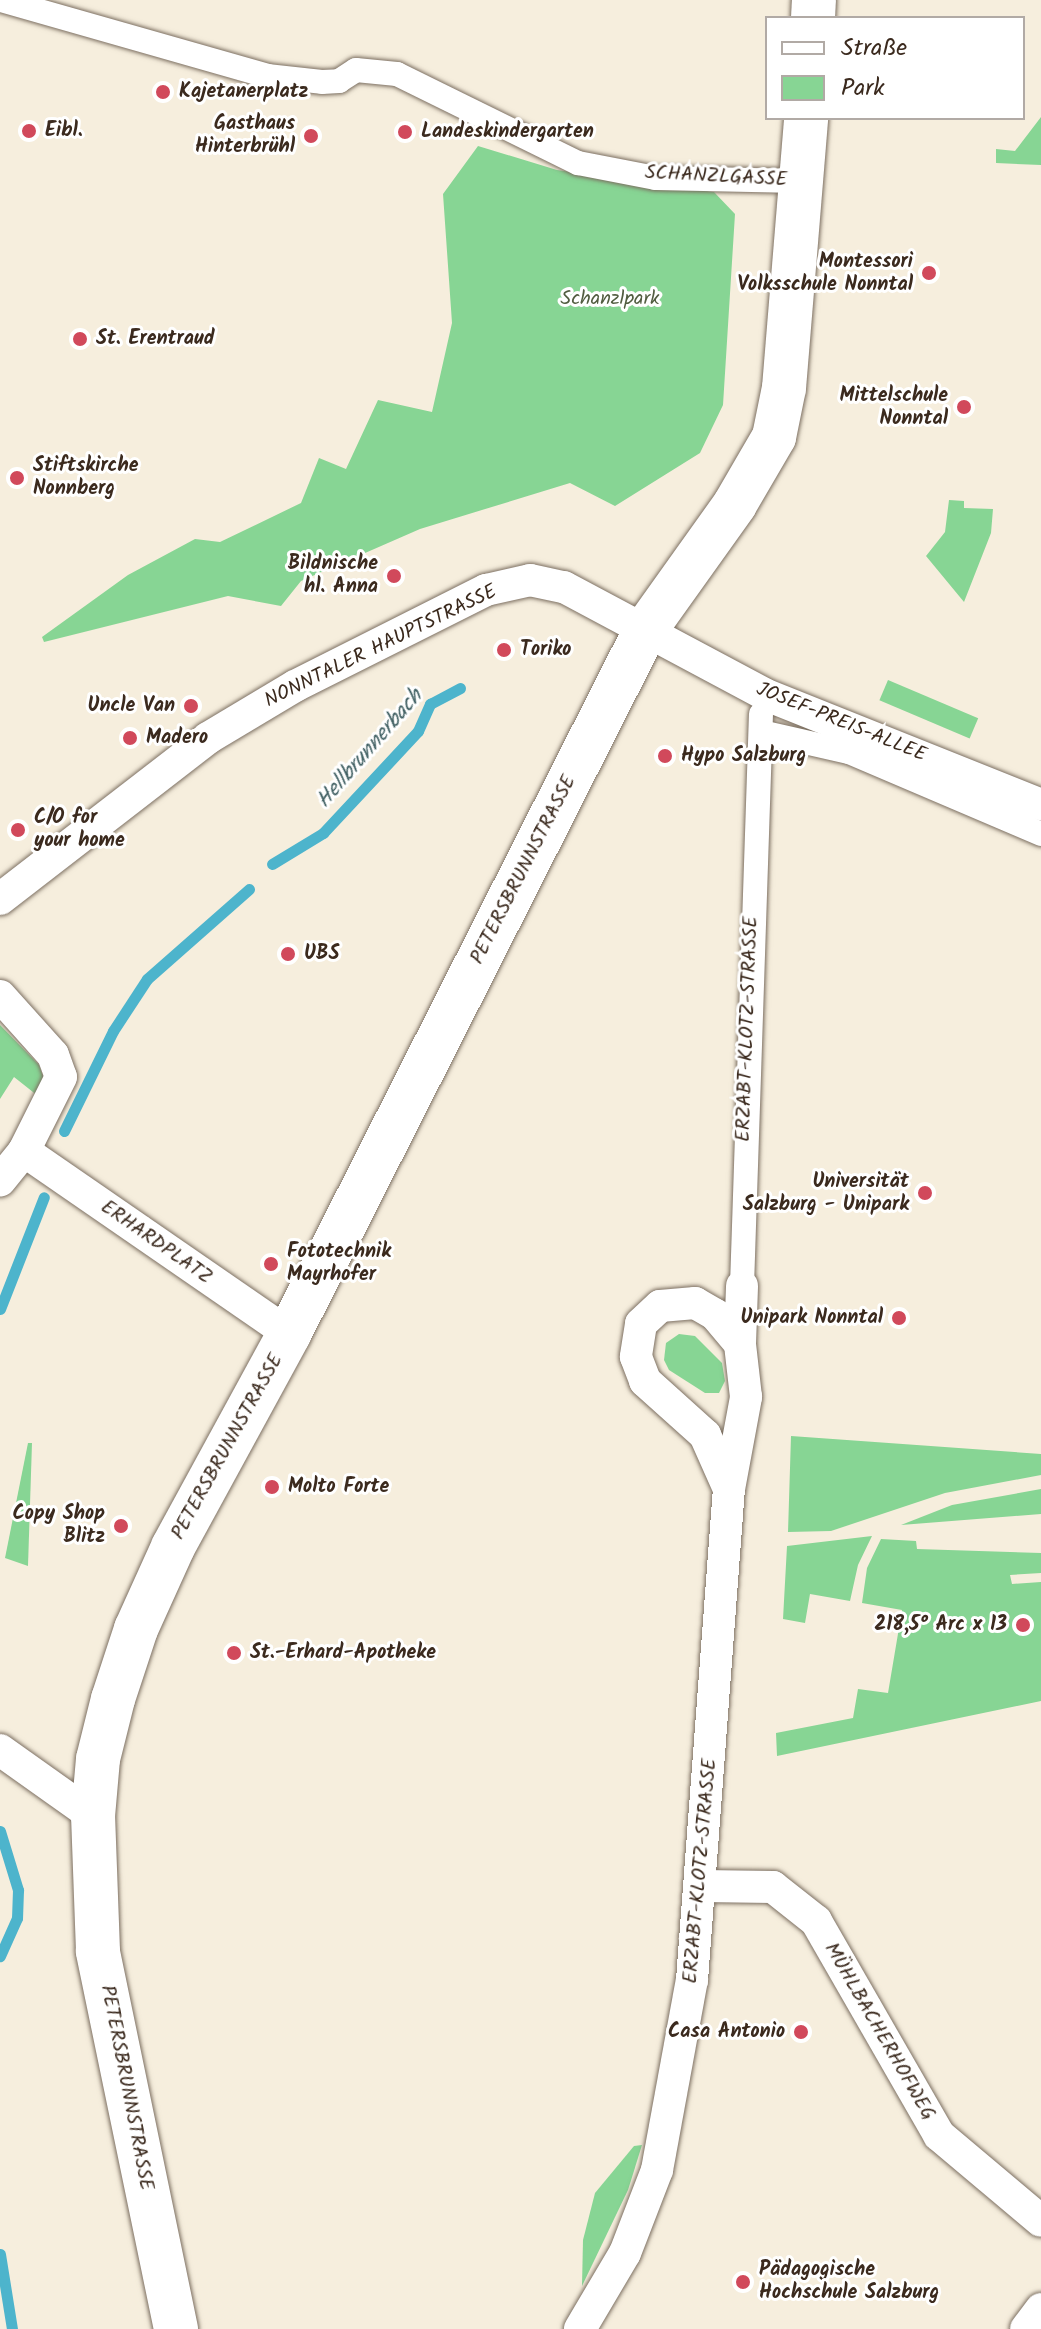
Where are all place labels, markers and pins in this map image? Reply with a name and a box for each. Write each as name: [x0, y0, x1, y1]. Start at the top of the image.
place label: Kajetanerplatz: [179, 80, 308, 104]
marker: Kajetanerplatz: [154, 83, 172, 101]
place label: Gasthaus Hinterbrühl: [195, 112, 295, 159]
place label: Eibl.: [45, 119, 83, 143]
place label: Landeskindergarten: [421, 120, 594, 144]
marker: Eibl.: [20, 122, 38, 140]
marker: Landeskindergarten: [396, 123, 414, 141]
marker: Gasthaus Hinterbrühl: [302, 127, 320, 145]
place label: Montessori Volksschule Nonntal: [737, 250, 913, 297]
marker: Montessori Volksschule Nonntal: [920, 264, 938, 282]
place label: St. Erentraud: [96, 327, 215, 351]
marker: St. Erentraud: [71, 330, 89, 348]
place label: Mittelschule Nonntal: [839, 384, 948, 431]
marker: Mittelschule Nonntal: [955, 398, 973, 416]
place label: Stiftskirche Nonnberg: [33, 454, 138, 501]
marker: Stiftskirche Nonnberg: [8, 469, 26, 487]
place label: Bildnische hl. Anna: [288, 552, 378, 599]
marker: Bildnische hl. Anna: [385, 567, 403, 585]
place label: Toriko: [520, 638, 571, 662]
marker: Toriko: [495, 641, 513, 659]
place label: Uncle Van: [88, 694, 175, 718]
marker: Uncle Van: [182, 697, 200, 715]
place label: Madero: [146, 726, 208, 750]
marker: Madero: [121, 729, 139, 747]
place label: Hypo Salzburg: [681, 744, 806, 768]
marker: Hypo Salzburg: [656, 747, 674, 765]
place label: C/O for your home: [34, 806, 125, 853]
marker: C/O for your home: [9, 821, 27, 839]
place label: UBS: [304, 942, 339, 966]
marker: UBS: [279, 945, 297, 963]
place label: Universität Salzburg - Unipark: [743, 1170, 909, 1217]
marker: Universität Salzburg - Unipark: [916, 1184, 934, 1202]
place label: Fototechnik Mayrhofer: [287, 1240, 391, 1287]
marker: Fototechnik Mayrhofer: [262, 1255, 280, 1273]
place label: Unipark Nonntal: [741, 1306, 883, 1330]
marker: Unipark Nonntal: [890, 1309, 908, 1327]
place label: Molto Forte: [288, 1475, 389, 1499]
marker: Molto Forte: [263, 1478, 281, 1496]
place label: Copy Shop Blitz: [13, 1502, 105, 1549]
marker: Copy Shop Blitz: [112, 1517, 130, 1535]
place label: 218,5° Arc x 13: [875, 1613, 1007, 1637]
marker: 218,5° Arc x 13: [1014, 1616, 1032, 1634]
place label: St.-Erhard-Apotheke: [250, 1641, 436, 1665]
marker: St.-Erhard-Apotheke: [225, 1644, 243, 1662]
place label: Casa Antonio: [668, 2020, 785, 2044]
marker: Casa Antonio: [792, 2023, 810, 2041]
place label: Pädagogische Hochschule Salzburg: [759, 2258, 939, 2305]
marker: Pädagogische Hochschule Salzburg: [734, 2273, 752, 2291]

